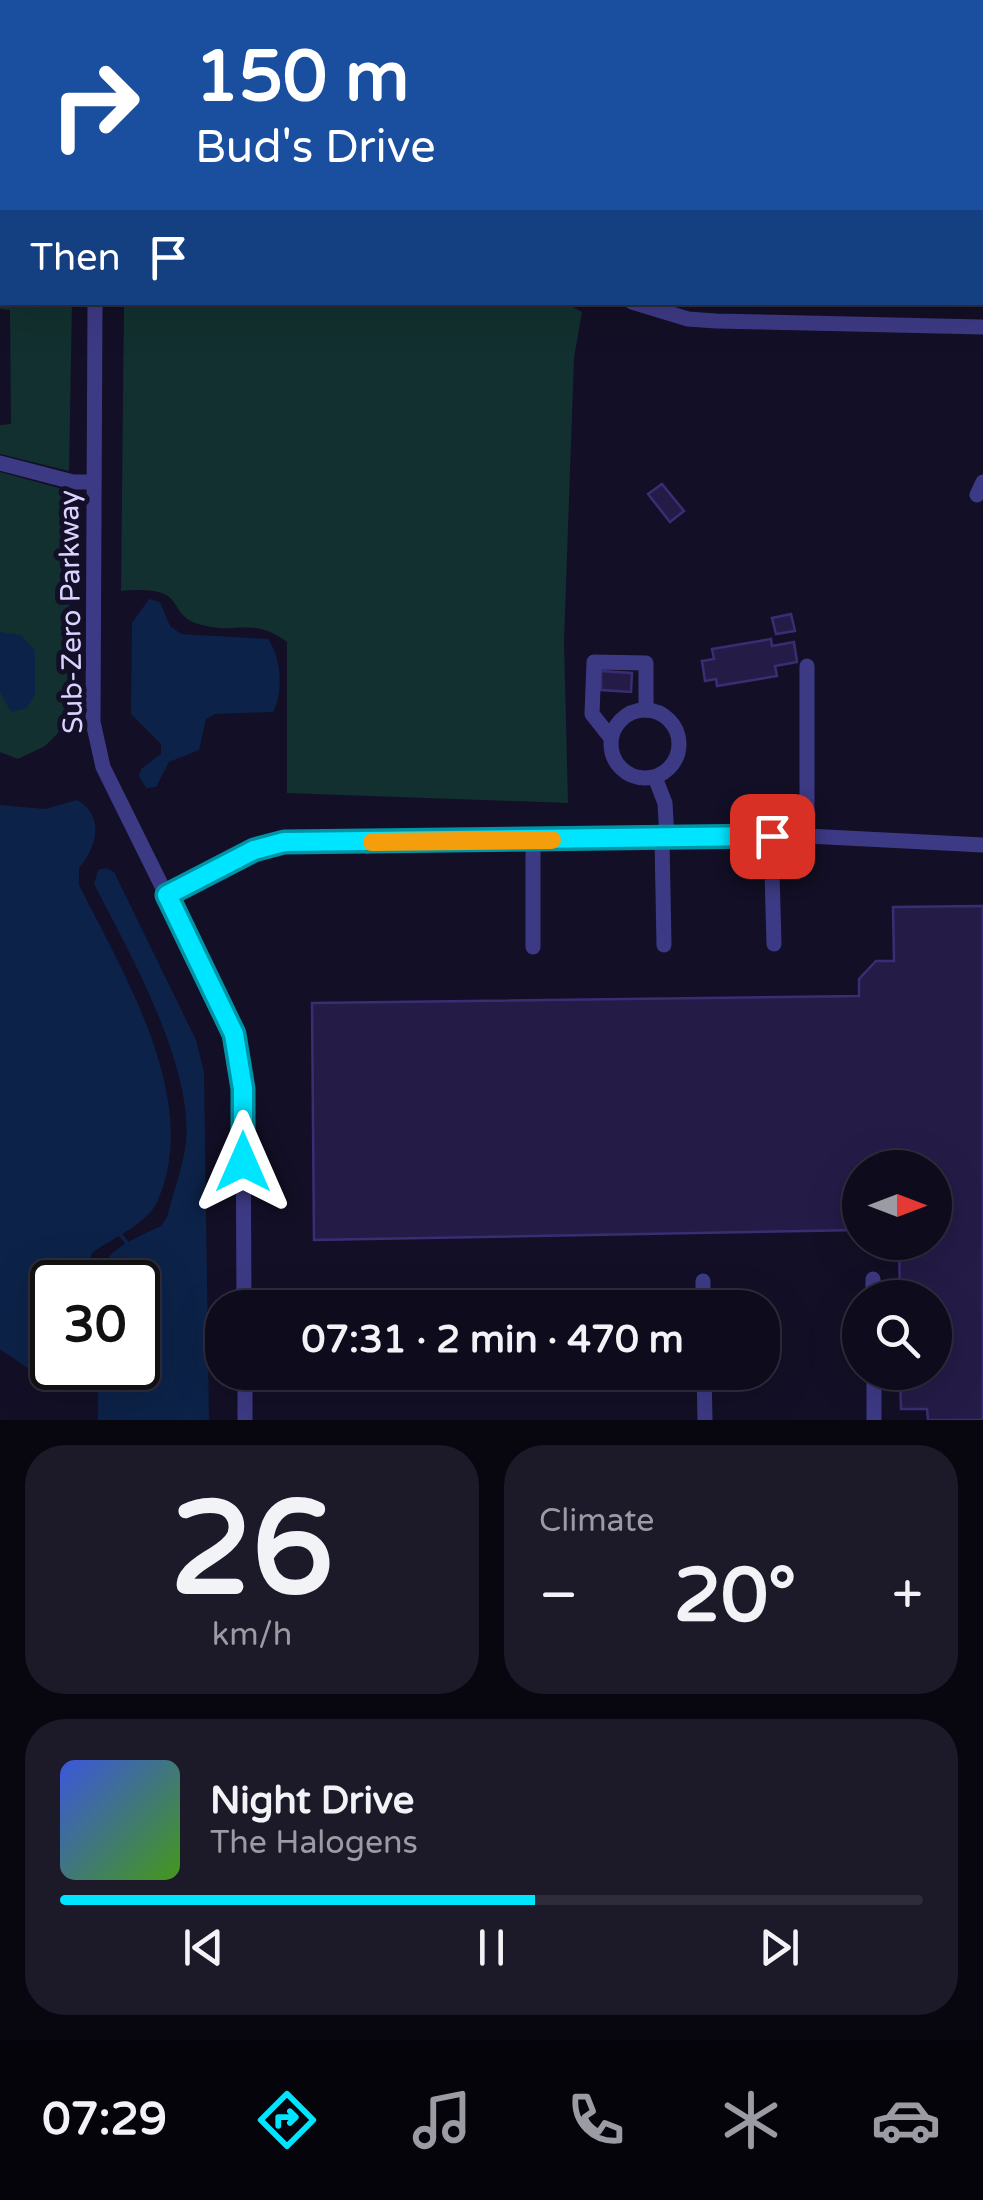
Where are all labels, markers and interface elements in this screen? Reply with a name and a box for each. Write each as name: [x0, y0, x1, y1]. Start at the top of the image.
text: 150 m: [195, 36, 409, 120]
icon: right: [30, 40, 160, 170]
text: Bud's Drive: [195, 121, 436, 175]
icon: arrive: [141, 230, 196, 285]
text: Then: [30, 235, 121, 281]
street label: Sub-Zero Parkway: [52, 490, 90, 734]
pin: [730, 794, 815, 879]
icon: arrive: [745, 809, 800, 864]
position arrow: [191, 1110, 295, 1214]
north arrow: [842, 1150, 952, 1260]
map controls: [842, 1150, 952, 1390]
speed limit sign: 30: [30, 1260, 160, 1390]
button: search: [842, 1280, 952, 1390]
text: 07:31 · 2 min · 470 m: [301, 1317, 684, 1363]
text: 26: [170, 1473, 334, 1629]
text: Climate: [539, 1502, 654, 1540]
text: 20°: [674, 1551, 796, 1641]
text: −: [539, 1563, 578, 1629]
text: +: [892, 1563, 923, 1629]
text: km/h: [212, 1616, 292, 1654]
text: Night Drive: [210, 1778, 414, 1824]
text: The Halogens: [210, 1824, 418, 1862]
icon: previous: [176, 1920, 231, 1975]
icon: pause: [464, 1920, 519, 1975]
icon: next: [752, 1920, 807, 1975]
icon: directions: [252, 2085, 322, 2155]
icon: music: [407, 2085, 477, 2155]
icon: phone: [561, 2085, 631, 2155]
icon: climate: [716, 2085, 786, 2155]
icon: car: [871, 2085, 941, 2155]
text: 07:29: [42, 2093, 167, 2147]

